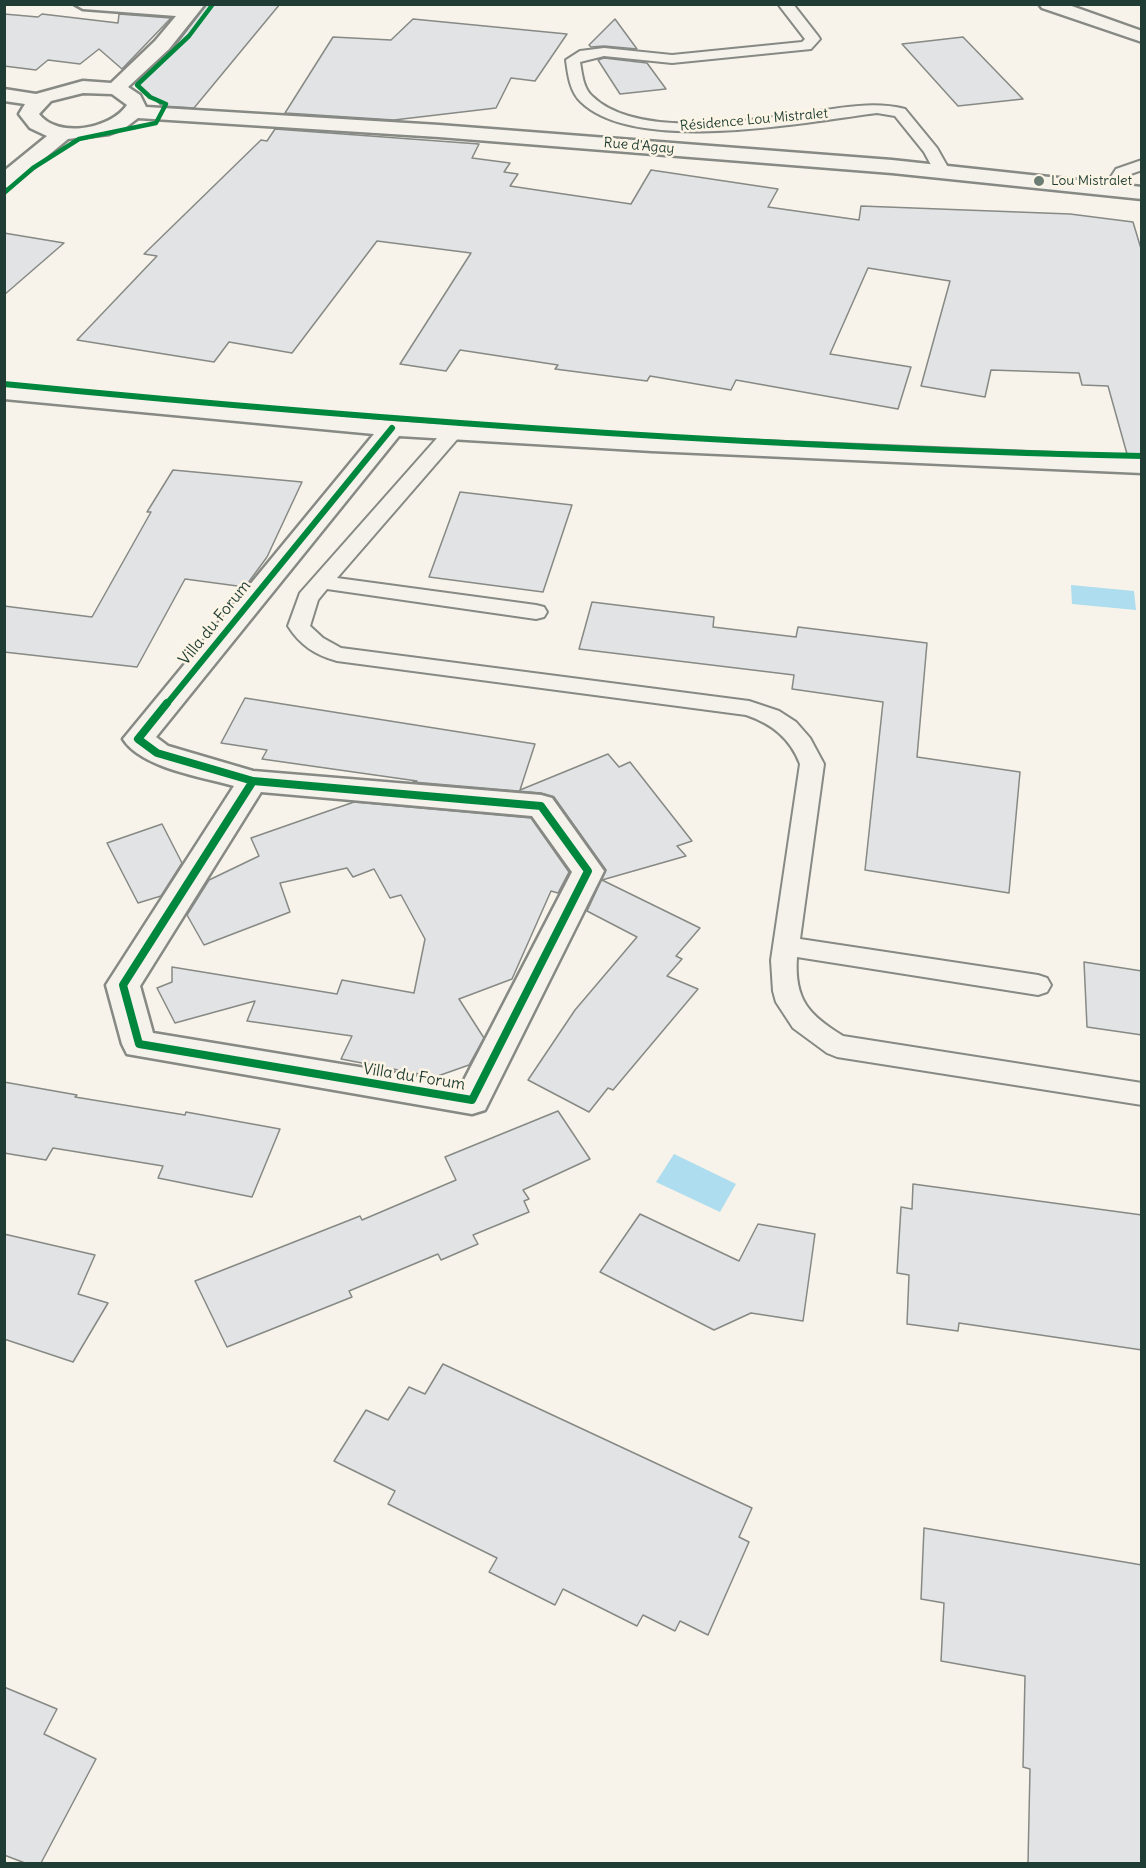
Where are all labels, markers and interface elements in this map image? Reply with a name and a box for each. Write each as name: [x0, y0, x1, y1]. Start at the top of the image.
street label: Résidence Lou Mistralet: [679, 105, 829, 135]
street label: Rue d'Agay: [603, 135, 675, 157]
place label: Lou Mistralet: [1051, 173, 1132, 189]
marker: Lou Mistralet: [1032, 174, 1046, 188]
street label: Villa du Forum: [175, 577, 255, 669]
street label: Villa du Forum: [361, 1059, 467, 1095]

